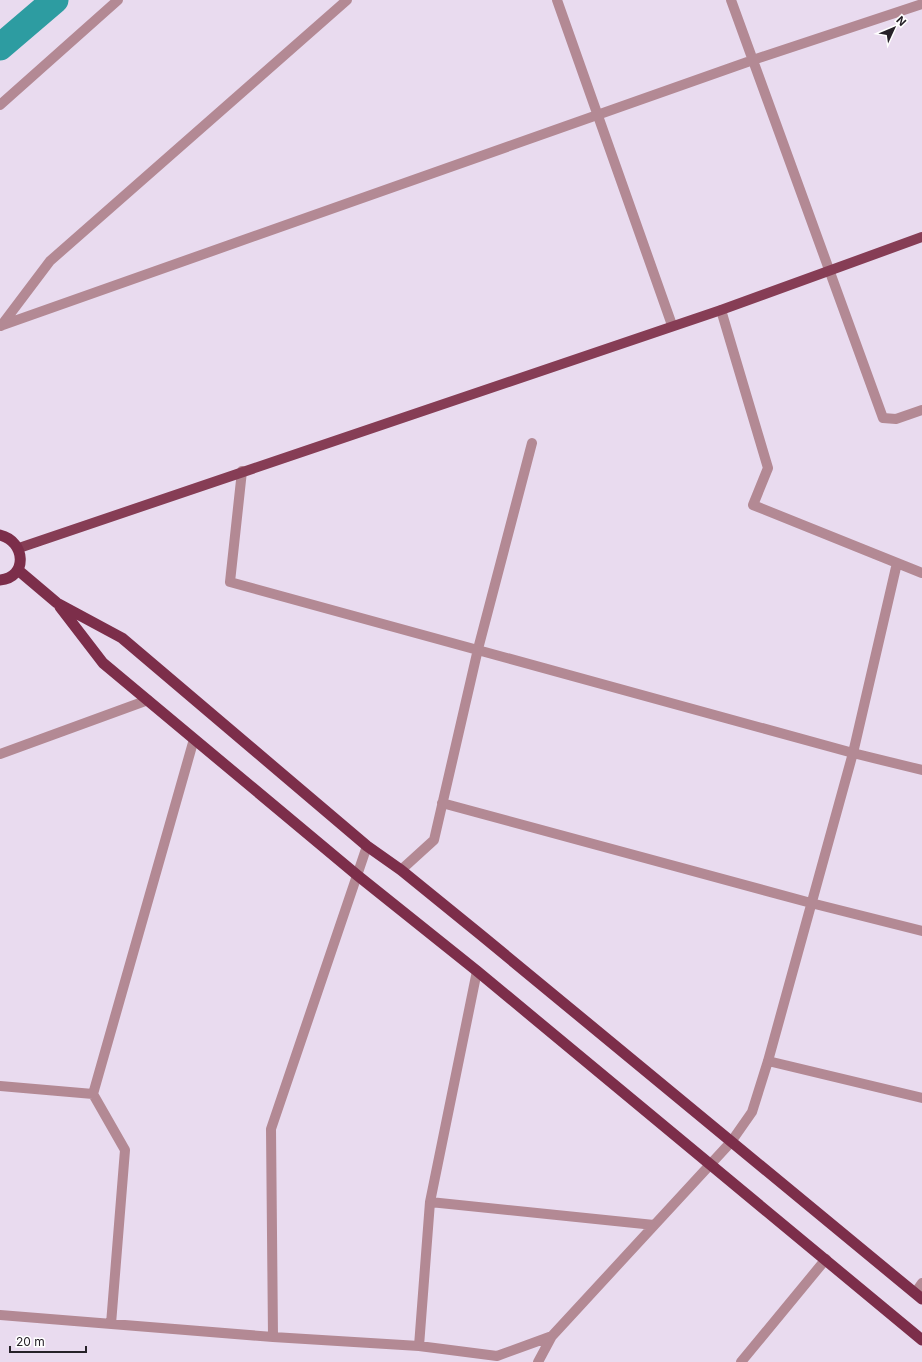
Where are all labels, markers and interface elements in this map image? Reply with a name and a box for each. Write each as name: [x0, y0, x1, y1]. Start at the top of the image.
north arrow: [874, 8, 914, 48]
text: N: [893, 13, 909, 29]
scale bar: [10, 1328, 86, 1354]
text: 20 m: [16, 1334, 45, 1349]

